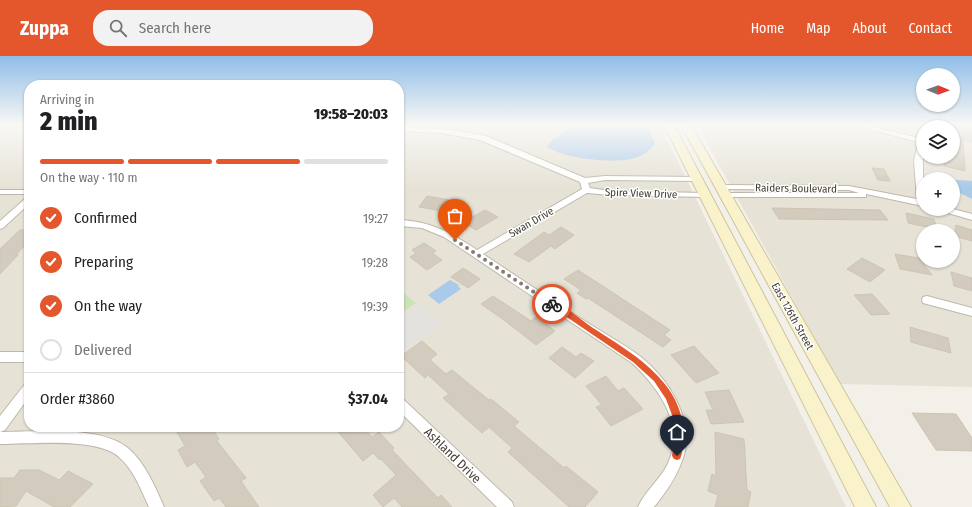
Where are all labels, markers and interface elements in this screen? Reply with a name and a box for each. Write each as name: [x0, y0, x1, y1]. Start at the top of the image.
search box: [93, 10, 373, 46]
text: Zuppa: [20, 17, 69, 40]
icon: search: [107, 17, 129, 39]
text: Search here: [139, 19, 211, 37]
text: Home: [751, 20, 784, 37]
text: Map: [806, 20, 830, 37]
text: About: [852, 20, 887, 37]
text: Contact: [909, 20, 952, 37]
north arrow: [916, 68, 960, 112]
map controls: [916, 68, 960, 268]
text: Arriving in: [40, 92, 94, 107]
text: 19:58–20:03: [314, 105, 388, 123]
text: 2 min: [40, 106, 98, 137]
button: layers: [916, 120, 960, 164]
text: On the way · 110 m: [40, 170, 138, 185]
button: +: [916, 172, 960, 216]
street label: Raiders Boulevard: [755, 181, 837, 196]
street label: Spire View Drive: [605, 186, 677, 201]
pin: [438, 199, 472, 240]
street label: Swan Drive: [507, 204, 556, 240]
icon: bag: [444, 205, 466, 227]
icon: check: [40, 207, 62, 229]
text: Confirmed: [74, 209, 137, 227]
text: 19:27: [363, 211, 388, 226]
button: −: [916, 224, 960, 268]
icon: check: [40, 251, 62, 273]
text: Preparing: [74, 253, 133, 271]
text: 19:28: [362, 255, 388, 270]
street label: East 126th Street: [769, 280, 817, 352]
courier: [532, 284, 572, 324]
icon: bike: [541, 293, 563, 315]
icon: check: [40, 295, 62, 317]
text: On the way: [74, 297, 142, 315]
text: 19:39: [362, 299, 388, 314]
text: Delivered: [74, 341, 132, 359]
text: Order #3860: [40, 390, 115, 408]
text: $37.04: [348, 390, 388, 408]
pin: [660, 415, 694, 456]
icon: home: [666, 421, 688, 443]
street label: Ashland Drive: [421, 424, 484, 486]

